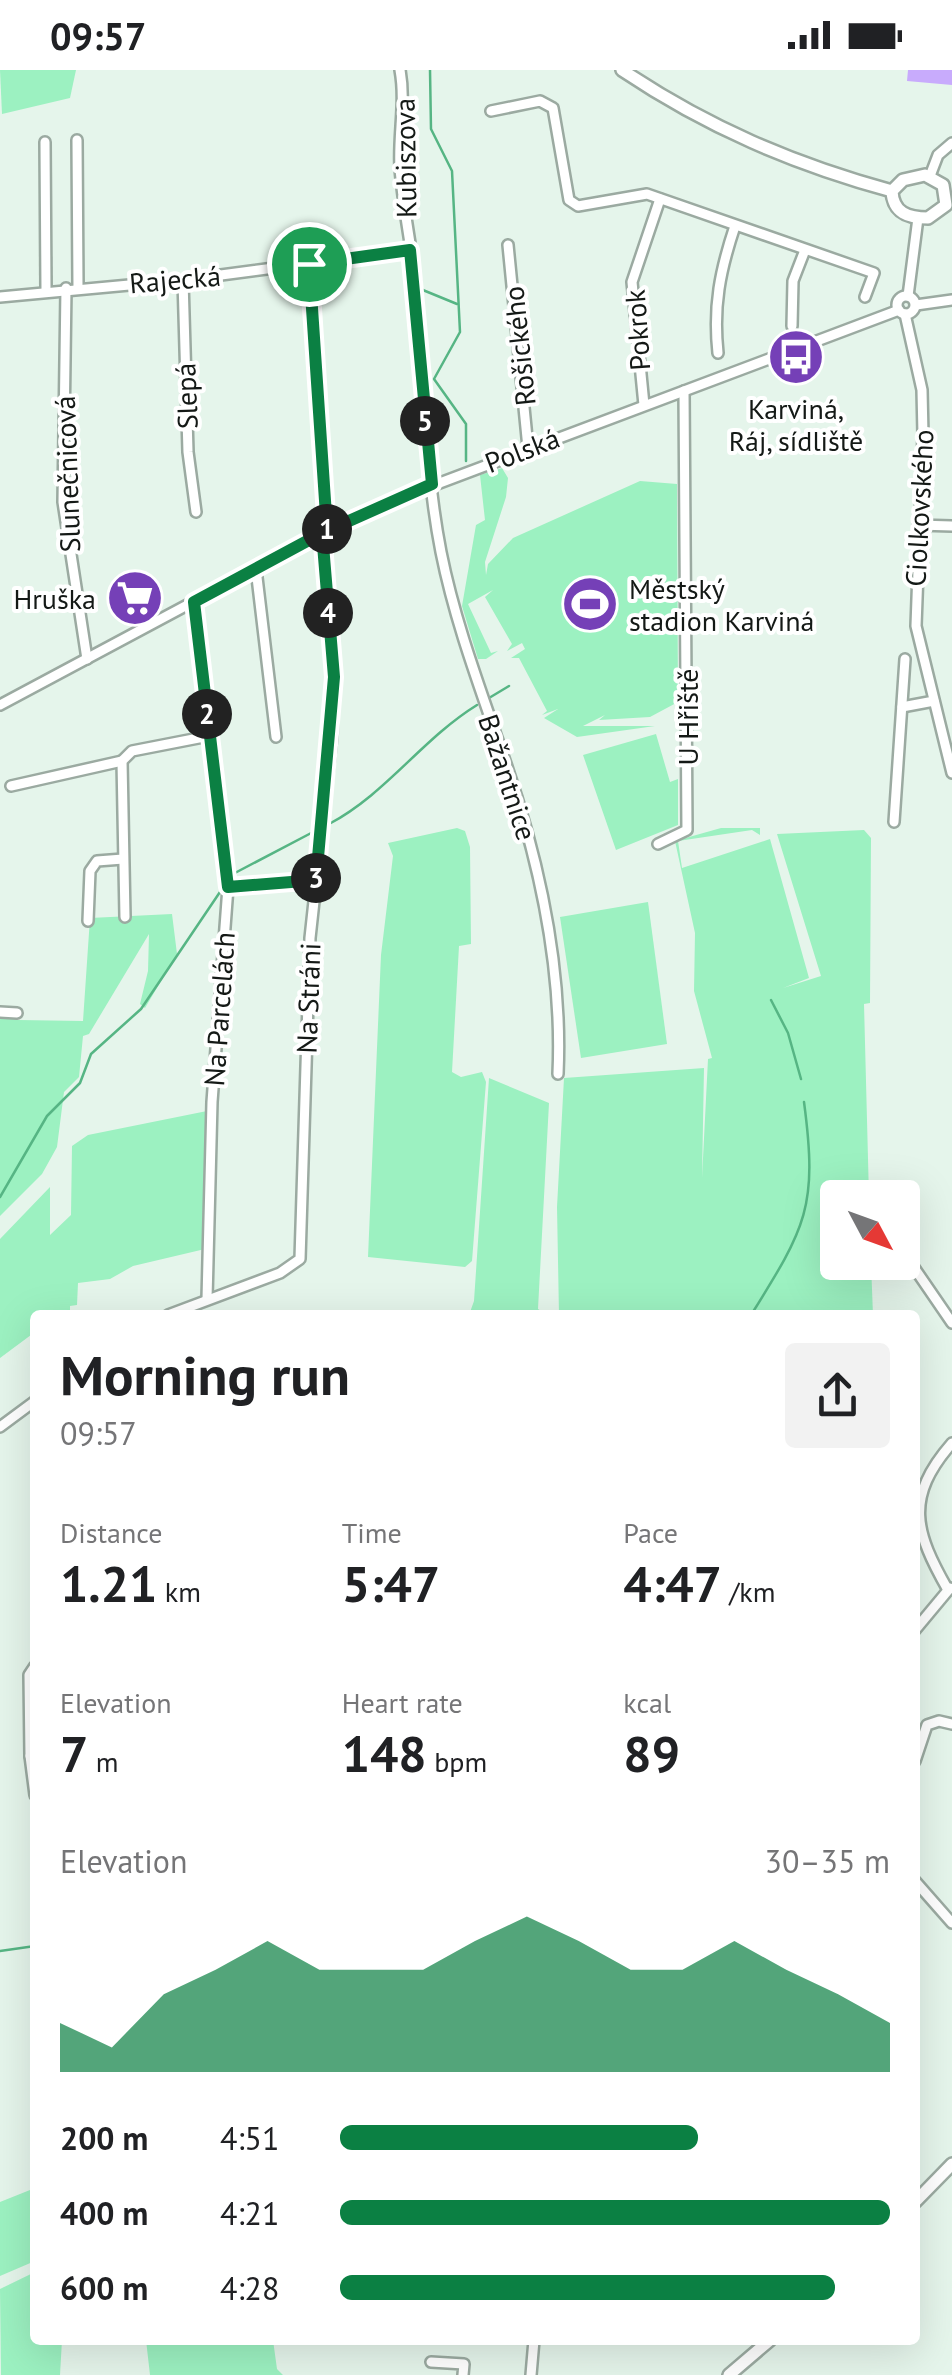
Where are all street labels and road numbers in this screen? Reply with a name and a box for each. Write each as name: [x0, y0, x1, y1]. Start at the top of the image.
street label: Kubiszova: [385, 98, 425, 218]
street label: Rajecká: [128, 257, 222, 301]
street label: Rošického: [494, 284, 544, 408]
street label: Pokrok: [616, 288, 658, 372]
street label: Slepá: [166, 362, 206, 430]
street label: Slunečnicová: [46, 395, 88, 553]
street label: Polská: [479, 419, 565, 481]
street label: Ciolkovského: [896, 428, 942, 588]
street label: U Hřiště: [669, 669, 706, 765]
street label: Bažantnice: [470, 709, 546, 845]
street label: Na Parcelách: [195, 931, 243, 1087]
street label: Na Stráni: [288, 942, 328, 1054]

